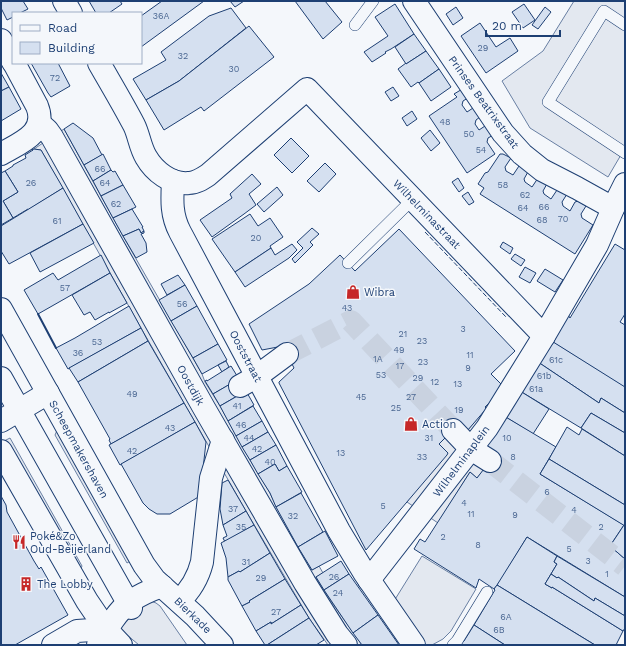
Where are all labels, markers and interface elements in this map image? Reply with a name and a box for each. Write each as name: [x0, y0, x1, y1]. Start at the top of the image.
house number: 36A: [153, 11, 169, 21]
legend: [12, 12, 142, 64]
scale bar: [486, 12, 560, 38]
text: 20 m: [492, 19, 522, 33]
text: Road: [48, 21, 77, 35]
text: Building: [48, 41, 95, 55]
house number: 29: [478, 43, 488, 53]
house number: 32: [178, 51, 188, 61]
street label: Prinses Beatrixstraat: [446, 53, 522, 152]
house number: 30: [229, 64, 240, 74]
house number: 72: [50, 73, 60, 83]
house number: 48: [439, 117, 451, 127]
house number: 50: [464, 129, 475, 139]
house number: 54: [476, 145, 487, 155]
house number: 66: [95, 164, 105, 174]
street label: Wilhelminastraat: [390, 177, 463, 252]
house number: 26: [26, 178, 36, 188]
house number: 64: [100, 178, 111, 188]
house number: 58: [498, 180, 508, 190]
house number: 62: [520, 190, 530, 200]
house number: 62: [111, 199, 121, 209]
house number: 66: [539, 202, 549, 212]
house number: 64: [518, 203, 529, 213]
house number: 70: [558, 214, 569, 224]
house number: 68: [536, 215, 548, 225]
house number: 61: [53, 216, 61, 226]
house number: 20: [251, 233, 262, 243]
house number: 57: [60, 283, 70, 293]
shop icon: Wibra: [345, 284, 361, 300]
place label: Wibra: [364, 286, 395, 299]
house number: 56: [177, 299, 187, 309]
house number: 43: [342, 303, 352, 313]
house number: 3: [460, 324, 466, 334]
street label: Ooststraat: [226, 328, 265, 385]
house number: 21: [399, 329, 407, 339]
house number: 23: [417, 336, 427, 346]
house number: 53: [92, 337, 102, 347]
house number: 49: [393, 345, 405, 355]
house number: 36: [73, 348, 83, 358]
house number: 11: [466, 350, 474, 360]
house number: 1A: [373, 354, 383, 364]
house number: 61c: [549, 355, 563, 365]
house number: 23: [418, 357, 428, 367]
house number: 17: [396, 361, 404, 371]
street label: Oostdijk: [174, 363, 207, 408]
house number: 9: [465, 363, 471, 373]
house number: 53: [376, 370, 386, 380]
house number: 61b: [537, 371, 552, 381]
house number: 29: [413, 373, 423, 383]
house number: 12: [431, 377, 439, 387]
house number: 13: [454, 379, 462, 389]
house number: 61a: [529, 384, 543, 394]
house number: 49: [126, 389, 138, 399]
house number: 45: [356, 392, 366, 402]
house number: 27: [406, 392, 416, 402]
street label: Scheepmakershaven: [46, 398, 111, 501]
house number: 41: [233, 401, 241, 411]
house number: 25: [391, 403, 401, 413]
house number: 19: [454, 405, 464, 415]
shop icon: Action: [403, 416, 419, 432]
place label: Action: [422, 418, 456, 431]
house number: 46: [236, 420, 246, 430]
house number: 43: [165, 423, 175, 433]
street label: Wilhelminaplein: [430, 423, 493, 500]
house number: 44: [244, 433, 255, 443]
house number: 31: [425, 433, 433, 443]
house number: 10: [502, 433, 512, 443]
house number: 42: [252, 444, 262, 454]
house number: 42: [127, 446, 137, 456]
house number: 13: [337, 448, 345, 458]
house number: 33: [417, 452, 427, 462]
house number: 8: [510, 452, 516, 462]
house number: 40: [264, 457, 276, 467]
house number: 6: [544, 487, 550, 497]
house number: 4: [461, 498, 467, 508]
house number: 5: [380, 501, 386, 511]
house number: 37: [228, 504, 238, 514]
house number: 4: [571, 505, 577, 515]
house number: 11: [467, 509, 475, 519]
house number: 9: [512, 510, 518, 520]
house number: 32: [288, 511, 298, 521]
house number: 35: [236, 522, 246, 532]
house number: 2: [598, 522, 604, 532]
place label: Poké&Zo Oud-Beijerland: [30, 530, 111, 556]
house number: 2: [440, 532, 446, 542]
restaurant icon: Poké&Zo Oud-Beijerland: [11, 534, 27, 550]
house number: 8: [475, 540, 481, 550]
house number: 5: [566, 544, 572, 554]
house number: 3: [585, 556, 591, 566]
house number: 31: [242, 557, 250, 567]
house number: 1: [605, 569, 609, 579]
house number: 26: [329, 572, 339, 582]
house number: 29: [256, 573, 266, 583]
building icon: The Lobby: [18, 576, 34, 592]
place label: The Lobby: [37, 578, 93, 591]
house number: 24: [333, 588, 344, 598]
street label: Bierkade: [171, 595, 214, 636]
house number: 27: [271, 607, 281, 617]
house number: 6A: [500, 612, 512, 622]
house number: 6B: [493, 625, 505, 635]

